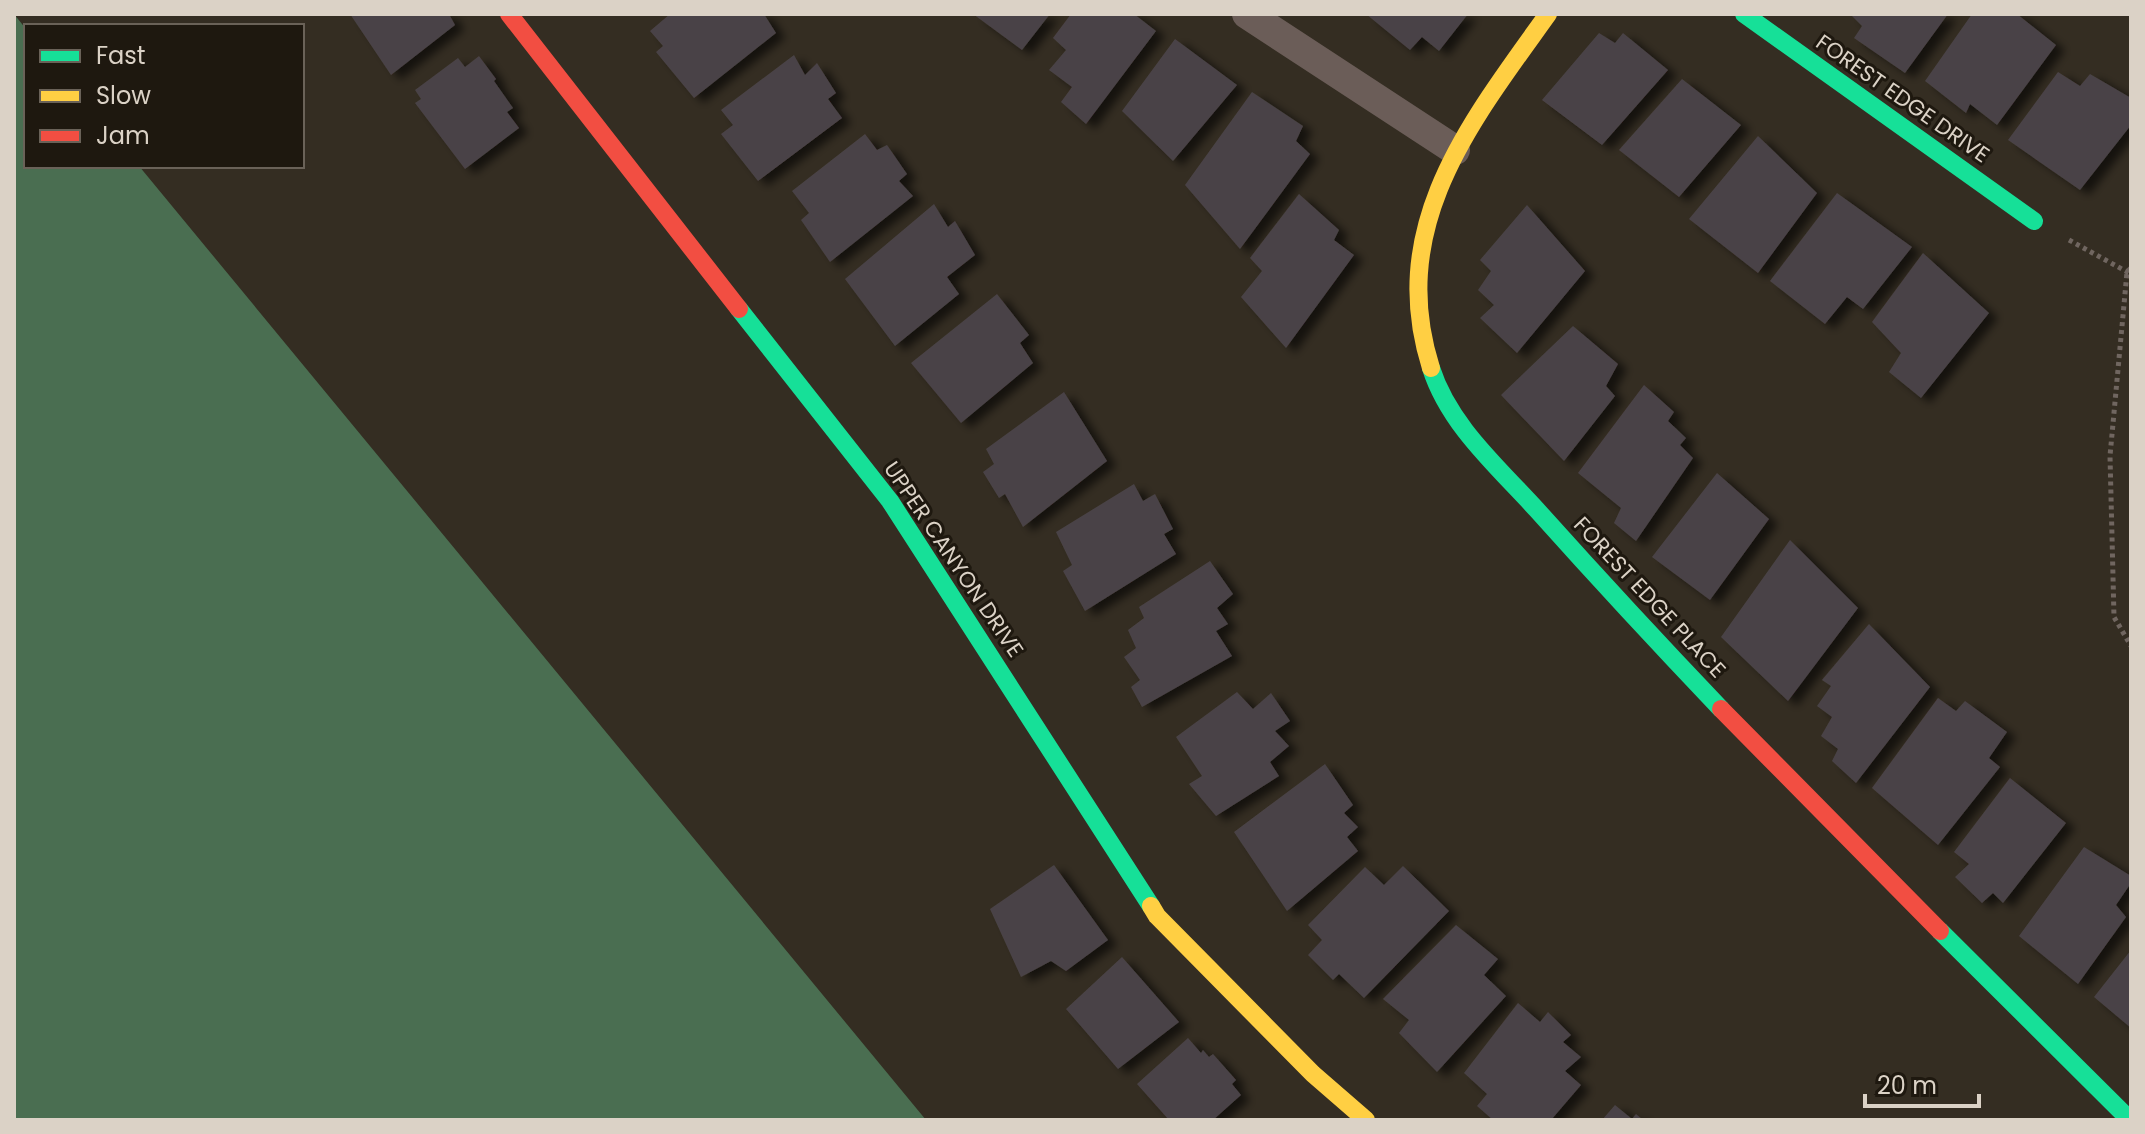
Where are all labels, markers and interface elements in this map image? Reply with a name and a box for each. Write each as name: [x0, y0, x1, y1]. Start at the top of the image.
legend: [24, 24, 304, 168]
street label: FOREST EDGE DRIVE: [1810, 27, 1996, 170]
text: Fast: [96, 39, 146, 72]
text: Slow: [96, 79, 151, 112]
text: Jam: [96, 119, 150, 152]
street label: UPPER CANYON DRIVE: [876, 455, 1031, 663]
street label: FOREST EDGE PLACE: [1567, 510, 1733, 685]
scale bar: [1865, 1058, 1979, 1108]
text: 20 m: [1877, 1069, 1937, 1102]

